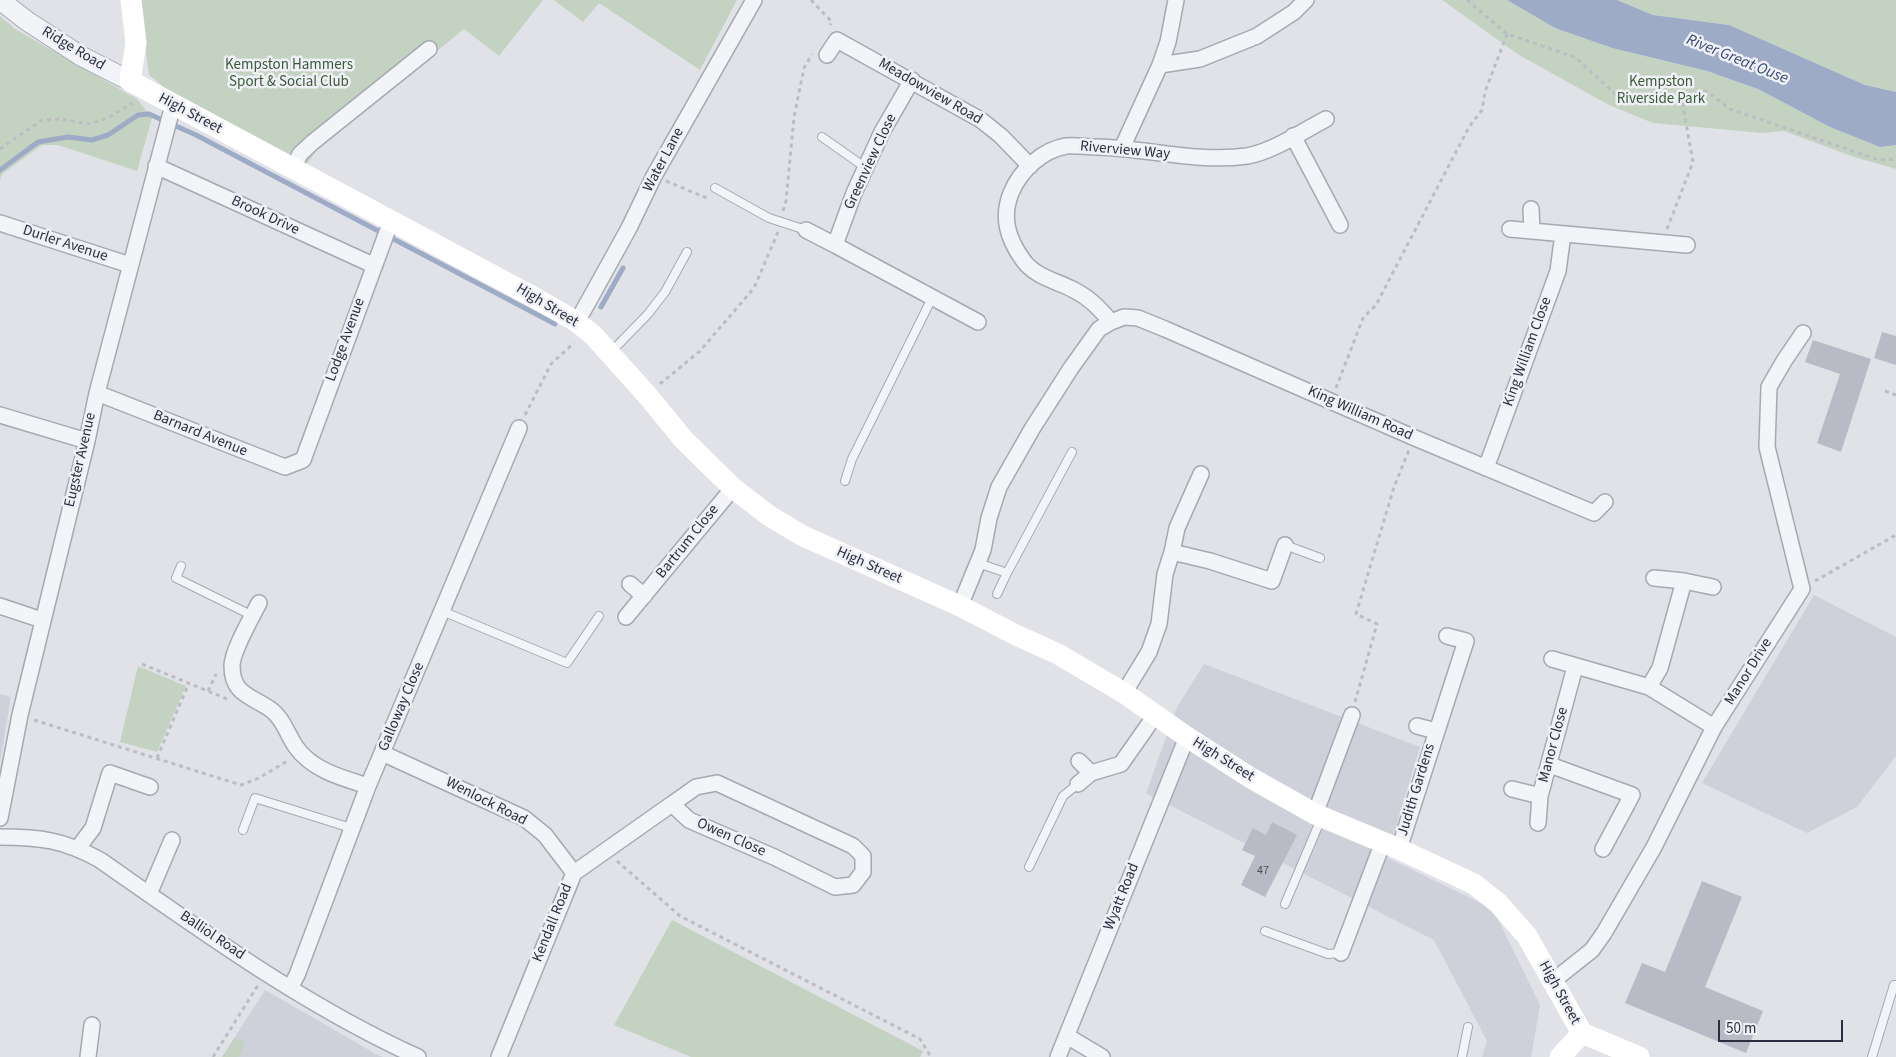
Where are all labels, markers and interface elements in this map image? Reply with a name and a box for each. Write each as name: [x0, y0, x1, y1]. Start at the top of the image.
street label: Ridge Road: [38, 23, 108, 75]
water label: River Great Ouse: [1683, 31, 1791, 89]
street label: Meadowview Road: [875, 55, 985, 129]
park label: Kempston Hammers Sport & Social Club: [225, 57, 353, 92]
park label: Kempston Riverside Park: [1617, 74, 1705, 109]
street label: High Street: [155, 90, 225, 138]
street label: Greenview Close: [841, 111, 901, 213]
street label: Water Lane: [640, 125, 688, 195]
street label: Riverview Way: [1079, 138, 1171, 164]
street label: Brook Drive: [228, 192, 302, 240]
street label: Durler Avenue: [20, 222, 110, 266]
street label: High Street: [512, 280, 582, 332]
street label: King William Close: [1500, 295, 1556, 409]
street label: Lodge Avenue: [323, 296, 369, 384]
street label: King William Road: [1305, 383, 1415, 445]
street label: Barnard Avenue: [150, 407, 250, 461]
street label: Eugster Avenue: [61, 411, 101, 509]
street label: Bartrum Close: [653, 501, 723, 583]
street label: High Street: [833, 544, 905, 588]
street label: Manor Drive: [1721, 635, 1777, 709]
street label: Galloway Close: [375, 660, 429, 754]
street label: Manor Close: [1535, 705, 1573, 785]
street label: High Street: [1189, 734, 1257, 786]
street label: Judith Gardens: [1394, 742, 1440, 838]
street label: Wenlock Road: [442, 774, 530, 830]
street label: Owen Close: [694, 815, 768, 861]
street label: Wyatt Road: [1100, 861, 1144, 933]
house number: 47: [1257, 864, 1269, 878]
street label: Kendall Road: [529, 881, 577, 965]
street label: Balliol Road: [176, 908, 248, 964]
street label: High Street: [1534, 958, 1584, 1028]
scale bar: [1721, 1010, 1846, 1042]
text: 50 m: [1726, 1018, 1756, 1039]

